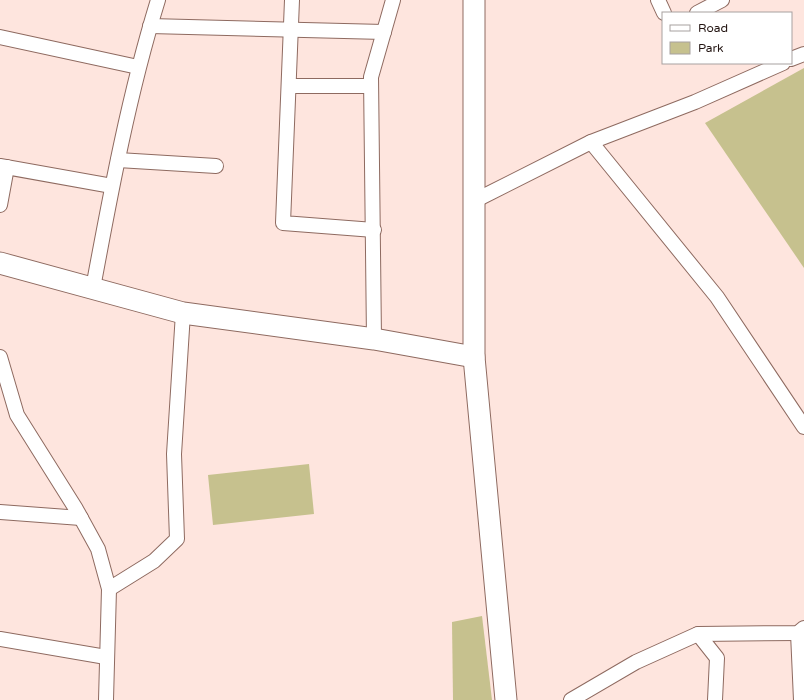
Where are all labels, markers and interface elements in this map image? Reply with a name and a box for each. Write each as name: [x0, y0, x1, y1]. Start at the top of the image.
legend: [662, 12, 792, 64]
text: Road: [698, 21, 728, 35]
text: Park: [698, 41, 724, 55]

